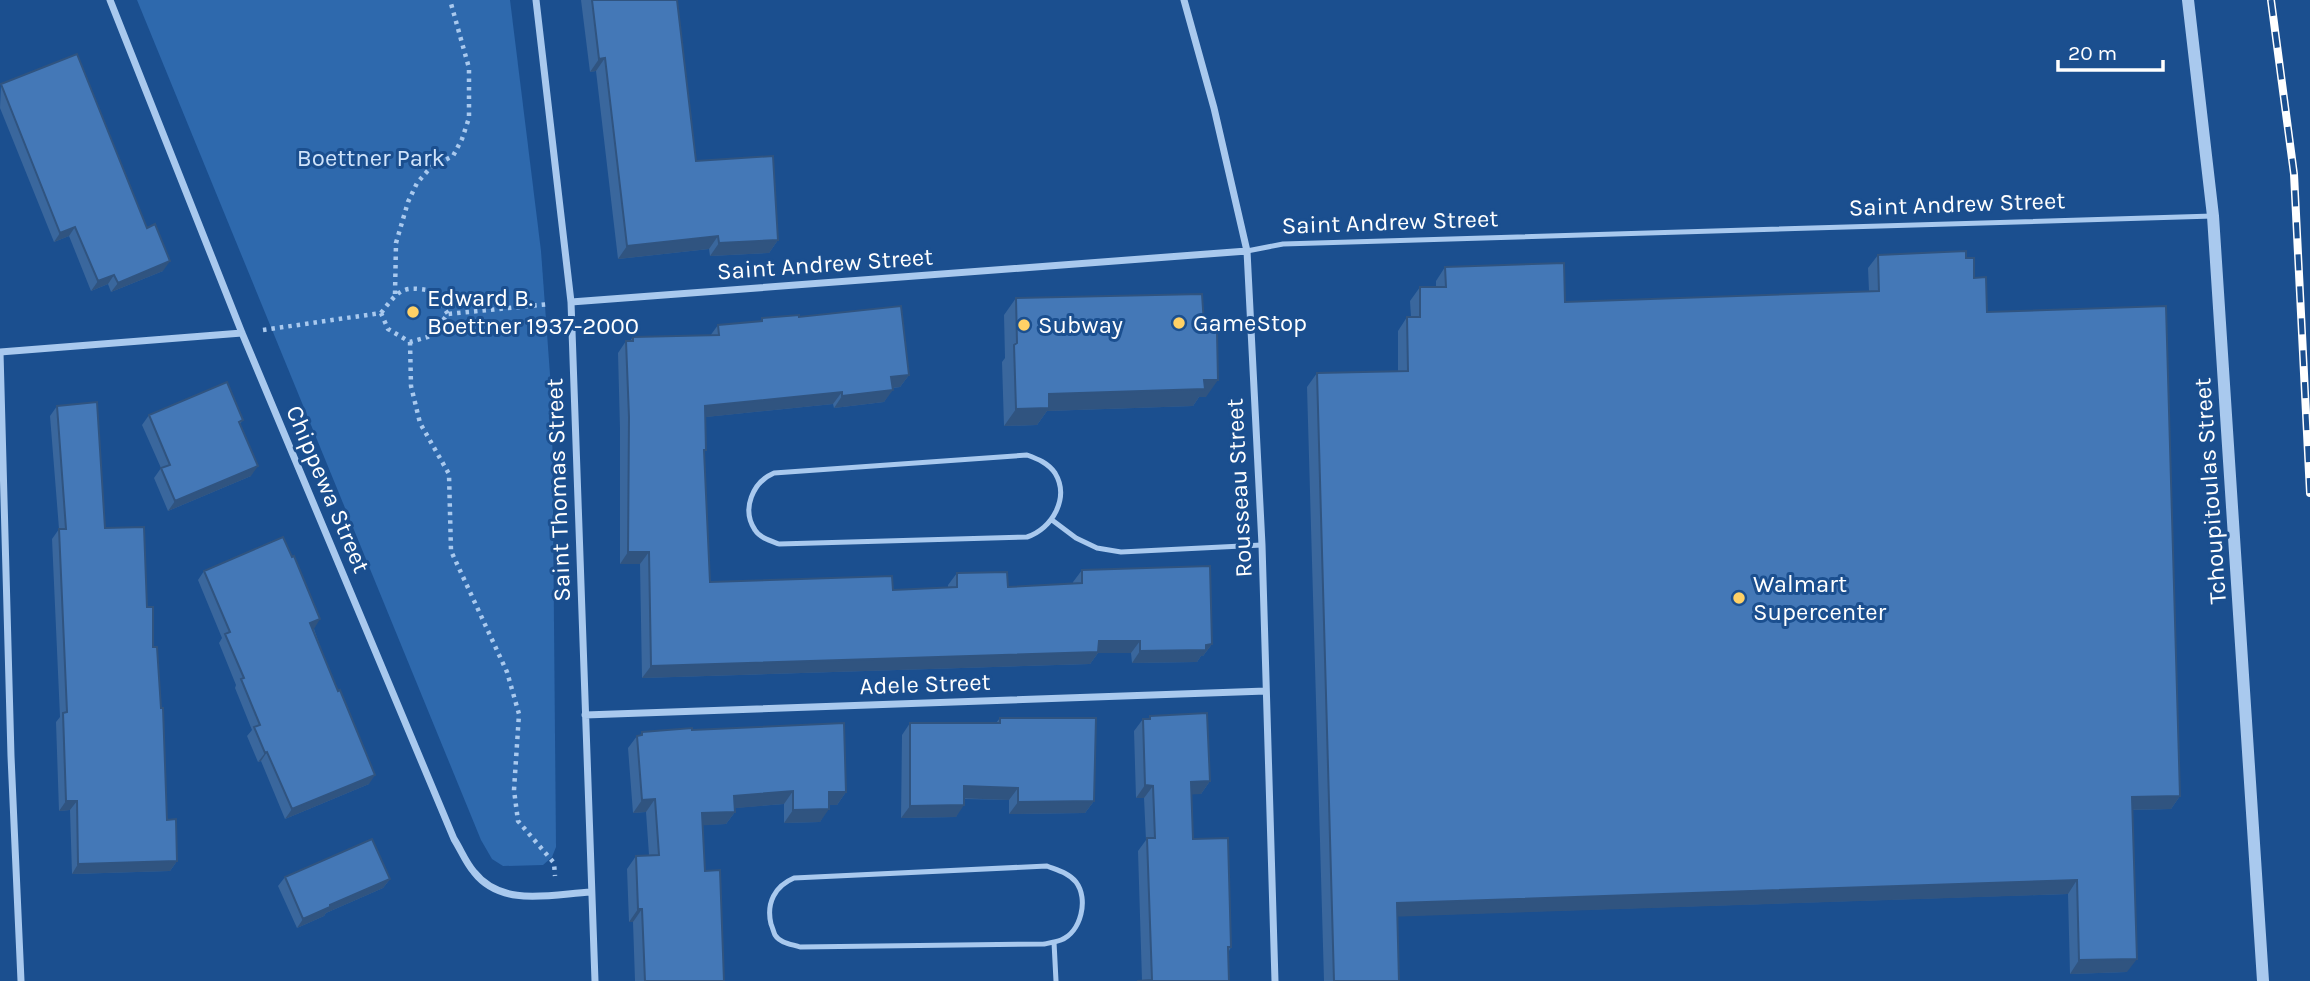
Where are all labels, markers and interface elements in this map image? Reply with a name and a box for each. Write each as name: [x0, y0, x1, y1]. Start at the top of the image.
scale bar: [2058, 28, 2163, 72]
text: 20 m: [2068, 41, 2117, 65]
park label: Boettner Park: [297, 144, 445, 172]
street label: Saint Andrew Street: [1848, 186, 2066, 222]
street label: Saint Andrew Street: [1281, 204, 1499, 240]
street label: Saint Andrew Street: [716, 242, 934, 286]
place label: Edward B. Boettner 1937-2000: [427, 284, 639, 340]
marker: Edward B. Boettner 1937-2000: [405, 304, 421, 320]
place label: GameStop: [1193, 309, 1307, 337]
place label: Subway: [1038, 311, 1123, 339]
marker: GameStop: [1171, 315, 1187, 331]
marker: Subway: [1016, 317, 1032, 333]
street label: Tchoupitoulas Street: [2188, 377, 2232, 605]
street label: Saint Thomas Street: [540, 378, 576, 602]
street label: Rousseau Street: [1220, 398, 1258, 578]
street label: Chippewa Street: [280, 401, 376, 577]
place label: Walmart Supercenter: [1753, 570, 1887, 626]
marker: Walmart Supercenter: [1731, 590, 1747, 606]
street label: Adele Street: [859, 668, 991, 700]

